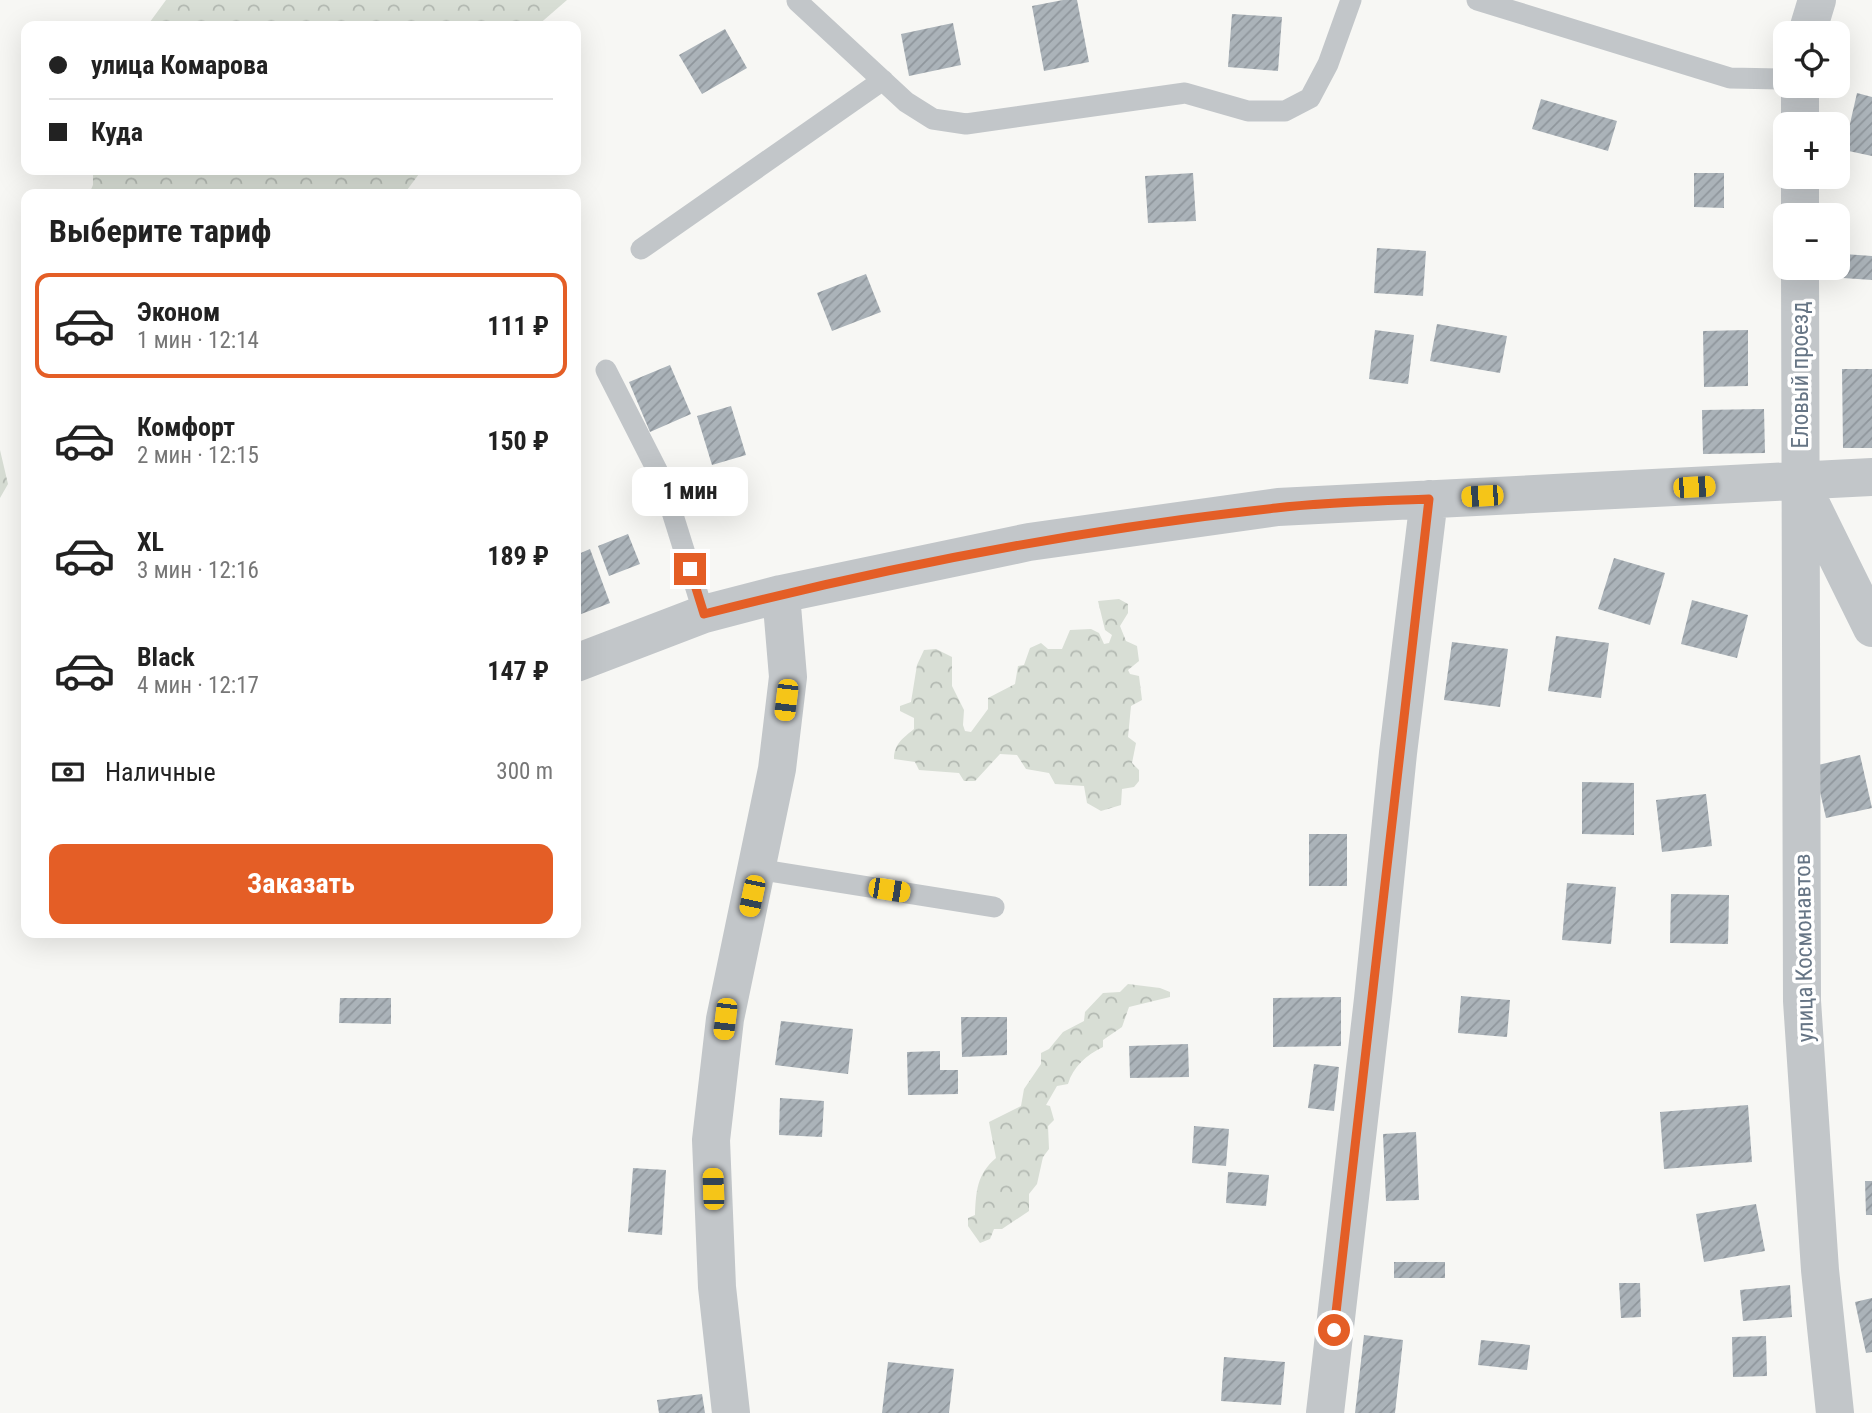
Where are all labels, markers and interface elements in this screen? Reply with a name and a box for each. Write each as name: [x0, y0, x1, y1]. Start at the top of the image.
map controls: [1773, 21, 1850, 280]
button: locate: [1773, 21, 1850, 98]
text: улица Комарова: [91, 50, 268, 80]
button: +: [1773, 112, 1850, 189]
text: Куда: [91, 117, 143, 147]
button: −: [1773, 203, 1850, 280]
text: Выберите тариф: [49, 212, 271, 250]
icon: car: [53, 294, 116, 357]
text: Эконом: [137, 297, 220, 327]
street label: Еловый проезд: [1787, 302, 1814, 448]
text: 111 ₽: [487, 311, 549, 341]
text: 1 мин · 12:14: [137, 327, 259, 354]
icon: car: [53, 409, 116, 472]
text: Комфорт: [137, 412, 235, 442]
text: 150 ₽: [487, 426, 549, 456]
text: 2 мин · 12:15: [137, 442, 259, 469]
callout: 1 мин: [632, 468, 748, 516]
car: [1673, 475, 1716, 499]
text: 1 мин: [662, 478, 718, 505]
car: [1461, 484, 1504, 508]
icon: car: [53, 524, 116, 587]
text: XL: [137, 527, 164, 557]
text: 189 ₽: [487, 541, 549, 571]
route end: [674, 553, 706, 585]
text: 3 мин · 12:16: [137, 557, 259, 584]
icon: car: [53, 639, 116, 702]
text: Black: [137, 642, 195, 672]
text: 147 ₽: [487, 656, 549, 686]
text: 4 мин · 12:17: [137, 672, 259, 699]
car: [774, 678, 799, 722]
icon: cash: [49, 753, 87, 791]
text: Наличные: [105, 757, 216, 787]
text: 300 m: [496, 758, 553, 785]
button: Заказать: [49, 844, 553, 924]
street label: улица Космонавтов: [1789, 853, 1819, 1043]
car: [738, 873, 767, 919]
car: [867, 876, 912, 904]
car: [713, 997, 738, 1041]
car: [702, 1168, 725, 1210]
route start: [1318, 1314, 1350, 1346]

